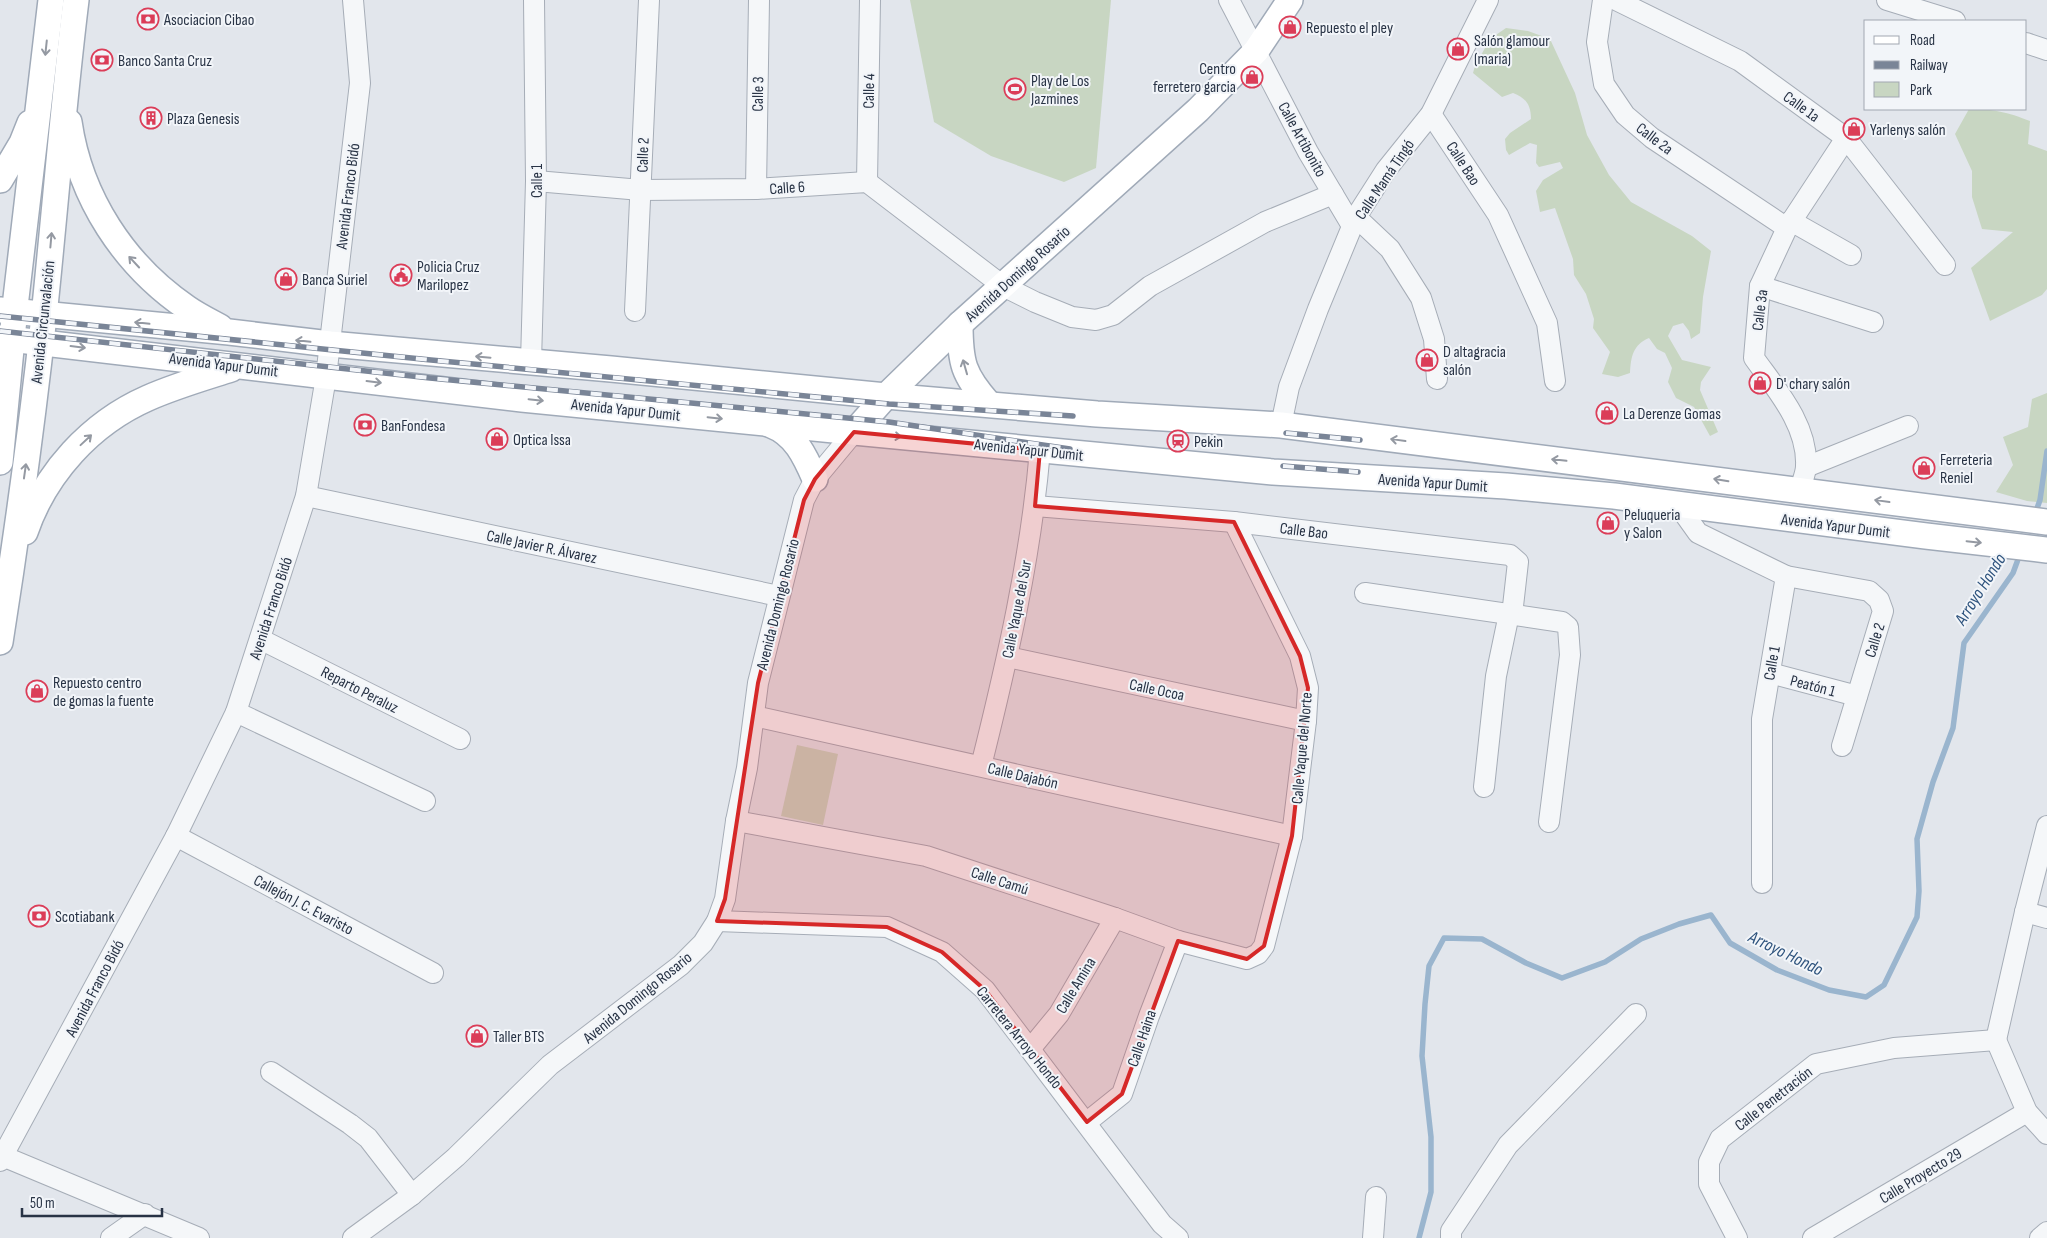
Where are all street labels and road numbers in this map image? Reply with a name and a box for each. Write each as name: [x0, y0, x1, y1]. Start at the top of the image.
street label: Calle 4: [860, 73, 879, 109]
street label: Calle 3: [749, 76, 768, 112]
street label: Calle 1a: [1779, 88, 1823, 127]
street label: Calle Artibonito: [1273, 99, 1330, 181]
street label: Calle 2a: [1632, 119, 1676, 159]
street label: Calle Mamá Tingó: [1352, 136, 1419, 223]
street label: Calle 2: [633, 137, 654, 173]
street label: Calle Bao: [1442, 138, 1484, 189]
street label: Avenida Franco Bidó: [332, 142, 364, 251]
street label: Calle 1: [528, 164, 547, 198]
street label: Calle 6: [769, 178, 806, 199]
street label: Avenida Domingo Rosario: [961, 222, 1074, 327]
street label: Avenida Circunvalación: [27, 260, 59, 386]
street label: Calle 3a: [1749, 288, 1772, 332]
street label: Avenida Yapur Dumit: [167, 349, 279, 382]
street label: Avenida Yapur Dumit: [569, 395, 681, 426]
street label: Avenida Yapur Dumit: [972, 435, 1084, 466]
street label: Avenida Yapur Dumit: [1377, 470, 1488, 497]
street label: Avenida Yapur Dumit: [1779, 510, 1891, 543]
street label: Calle Bao: [1279, 519, 1329, 544]
street label: Calle Javier R. Álvarez: [485, 527, 599, 568]
street label: Avenida Domingo Rosario: [753, 537, 804, 673]
street label: Avenida Franco Bidó: [246, 555, 297, 663]
street label: Calle Yaque del Sur: [999, 558, 1036, 660]
street label: Calle 2: [1861, 621, 1890, 660]
street label: Calle 1: [1760, 644, 1785, 682]
street label: Reparto Peraluz: [317, 663, 401, 718]
street label: Peatón 1: [1788, 671, 1838, 702]
street label: Calle Ocoa: [1128, 675, 1186, 706]
street label: Calle Yaque del Norte: [1288, 691, 1317, 805]
street label: Calle Dajabón: [986, 759, 1060, 794]
street label: Calle Camú: [968, 863, 1031, 900]
street label: Callejón J. C. Evaristo: [250, 871, 356, 940]
street label: Avenida Franco Bidó: [61, 937, 129, 1041]
street label: Avenida Domingo Rosario: [579, 949, 696, 1048]
street label: Calle Amina: [1052, 954, 1100, 1017]
street label: Carretera Arroyo Hondo: [972, 983, 1066, 1093]
street label: Calle Haina: [1124, 1008, 1161, 1069]
street label: Calle Penetración: [1731, 1063, 1817, 1135]
street label: Calle Proyecto 29: [1876, 1144, 1965, 1208]

